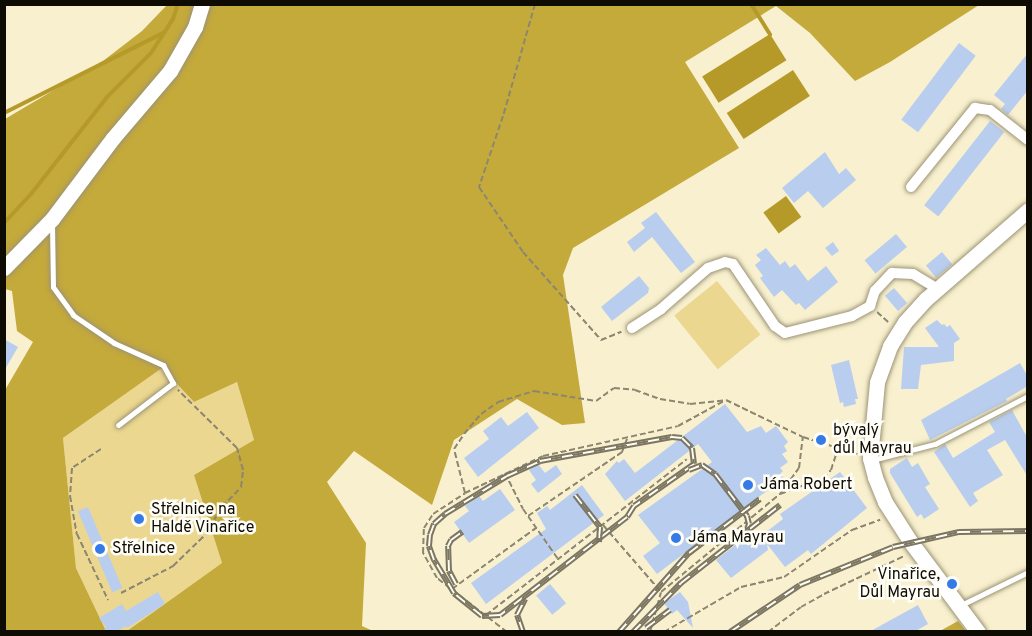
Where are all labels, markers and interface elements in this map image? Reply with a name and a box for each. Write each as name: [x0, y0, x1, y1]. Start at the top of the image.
place label: bývalý důl Mayrau: [833, 421, 912, 459]
marker: bývalý důl Mayrau: [814, 433, 828, 447]
place label: Jáma Robert: [760, 475, 853, 495]
marker: Jáma Robert: [741, 478, 755, 492]
place label: Střelnice na Haldě Vinařice: [151, 500, 255, 538]
marker: Střelnice na Haldě Vinařice: [132, 512, 146, 526]
place label: Jáma Mayrau: [688, 528, 784, 548]
marker: Jáma Mayrau: [669, 531, 683, 545]
place label: Střelnice: [112, 539, 175, 559]
marker: Střelnice: [93, 542, 107, 556]
place label: Vinařice, Důl Mayrau: [859, 565, 940, 603]
marker: Vinařice, Důl Mayrau: [945, 577, 959, 591]

